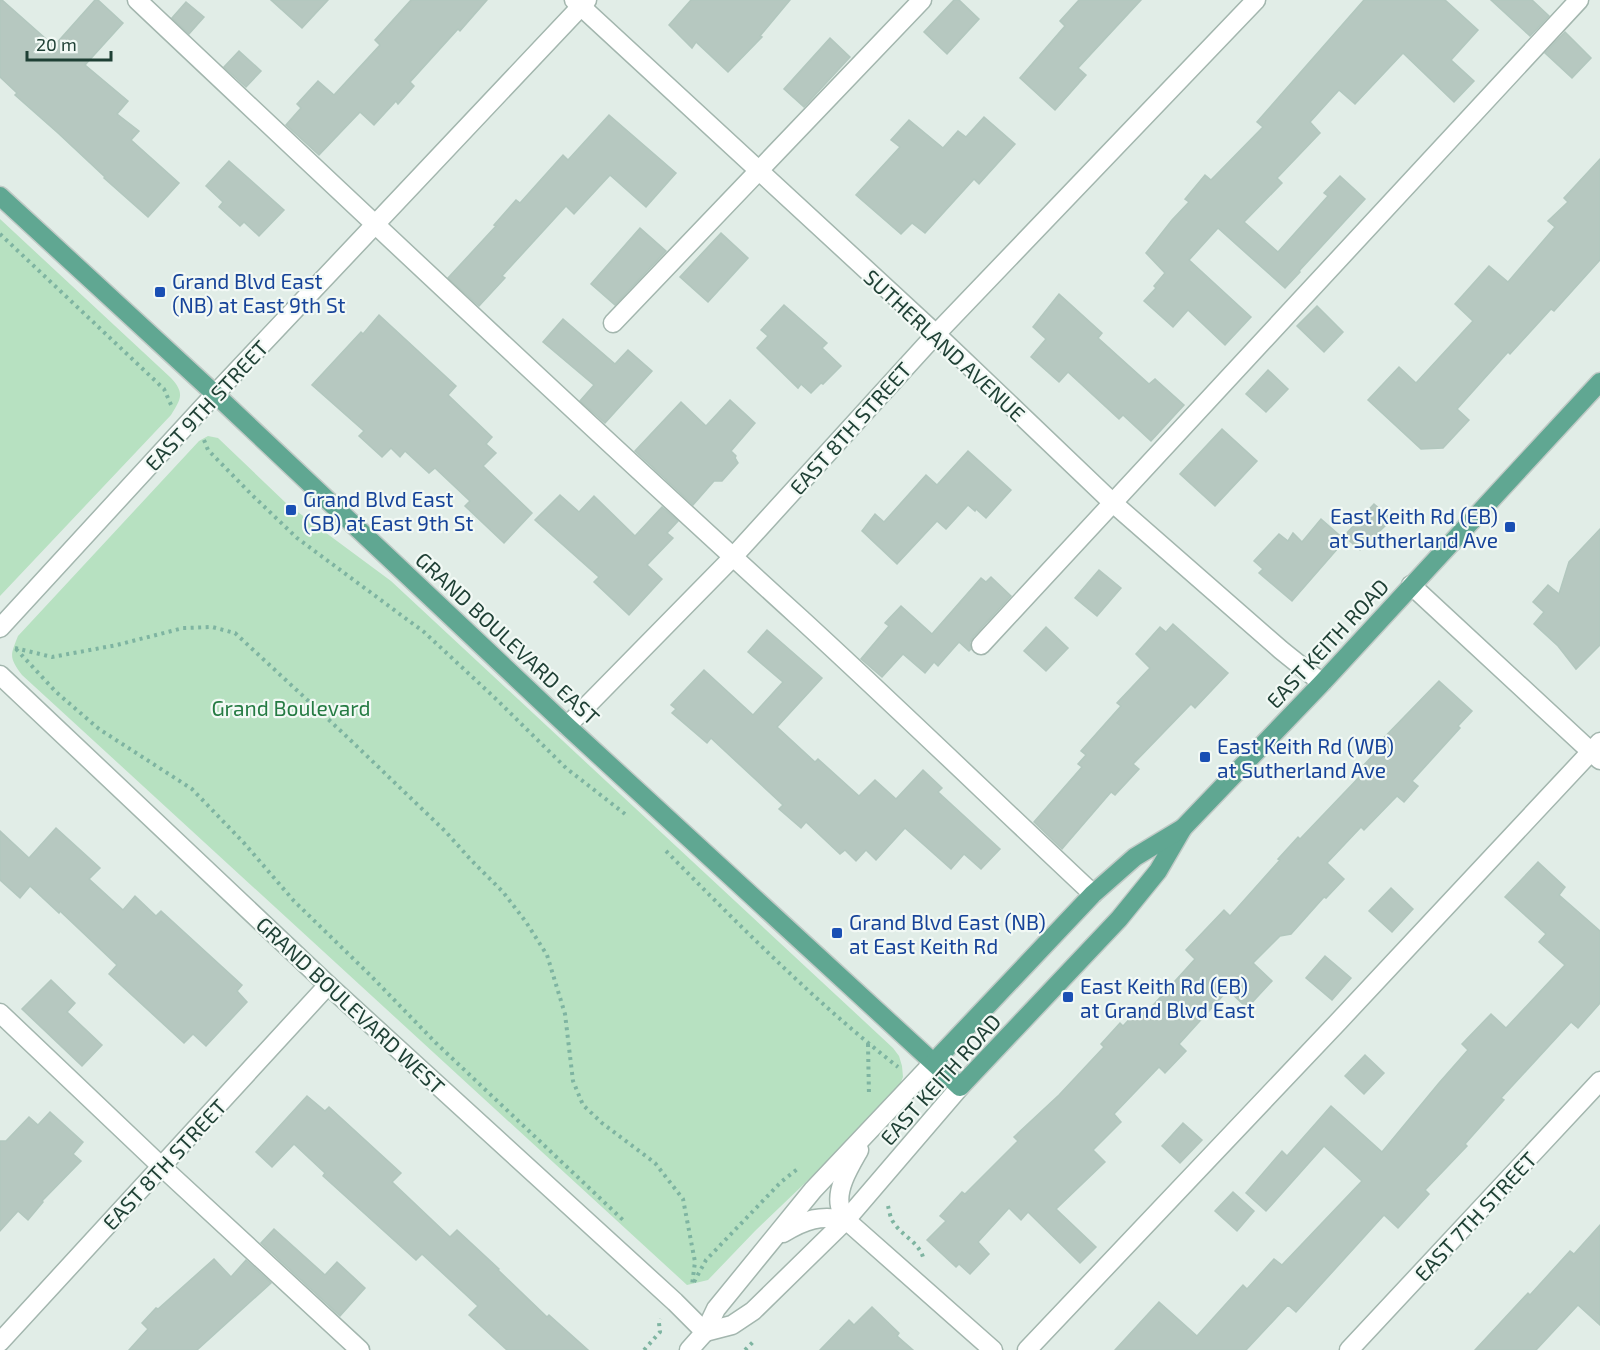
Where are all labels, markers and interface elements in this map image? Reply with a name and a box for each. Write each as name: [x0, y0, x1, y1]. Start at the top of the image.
scale bar: [27, 24, 111, 62]
text: 20 m: [36, 33, 77, 55]
street label: SUTHERLAND AVENUE: [859, 264, 1031, 426]
place label: Grand Blvd East (NB) at East 9th St: [172, 268, 346, 317]
marker: Grand Blvd East (NB) at East 9th St: [153, 285, 167, 299]
street label: EAST 9TH STREET: [139, 335, 273, 475]
street label: EAST 8TH STREET: [784, 357, 916, 499]
place label: Grand Blvd East (SB) at East 9th St: [303, 486, 474, 535]
marker: Grand Blvd East (SB) at East 9th St: [284, 503, 298, 517]
place label: East Keith Rd (EB) at Sutherland Ave: [1329, 503, 1498, 552]
marker: East Keith Rd (EB) at Sutherland Ave: [1503, 520, 1517, 534]
street label: GRAND BOULEVARD EAST: [411, 546, 605, 730]
street label: EAST KEITH ROAD: [1261, 573, 1393, 713]
park label: Grand Boulevard: [211, 695, 371, 720]
place label: East Keith Rd (WB) at Sutherland Ave: [1217, 733, 1394, 782]
marker: East Keith Rd (WB) at Sutherland Ave: [1198, 750, 1212, 764]
place label: Grand Blvd East (NB) at East Keith Rd: [849, 909, 1046, 958]
street label: GRAND BOULEVARD WEST: [252, 911, 450, 1099]
marker: Grand Blvd East (NB) at East Keith Rd: [830, 926, 844, 940]
place label: East Keith Rd (EB) at Grand Blvd East: [1080, 973, 1255, 1022]
marker: East Keith Rd (EB) at Grand Blvd East: [1061, 990, 1075, 1004]
street label: EAST KEITH ROAD: [875, 1008, 1005, 1150]
street label: EAST 8TH STREET: [97, 1094, 231, 1234]
street label: EAST 7TH STREET: [1409, 1146, 1541, 1286]

